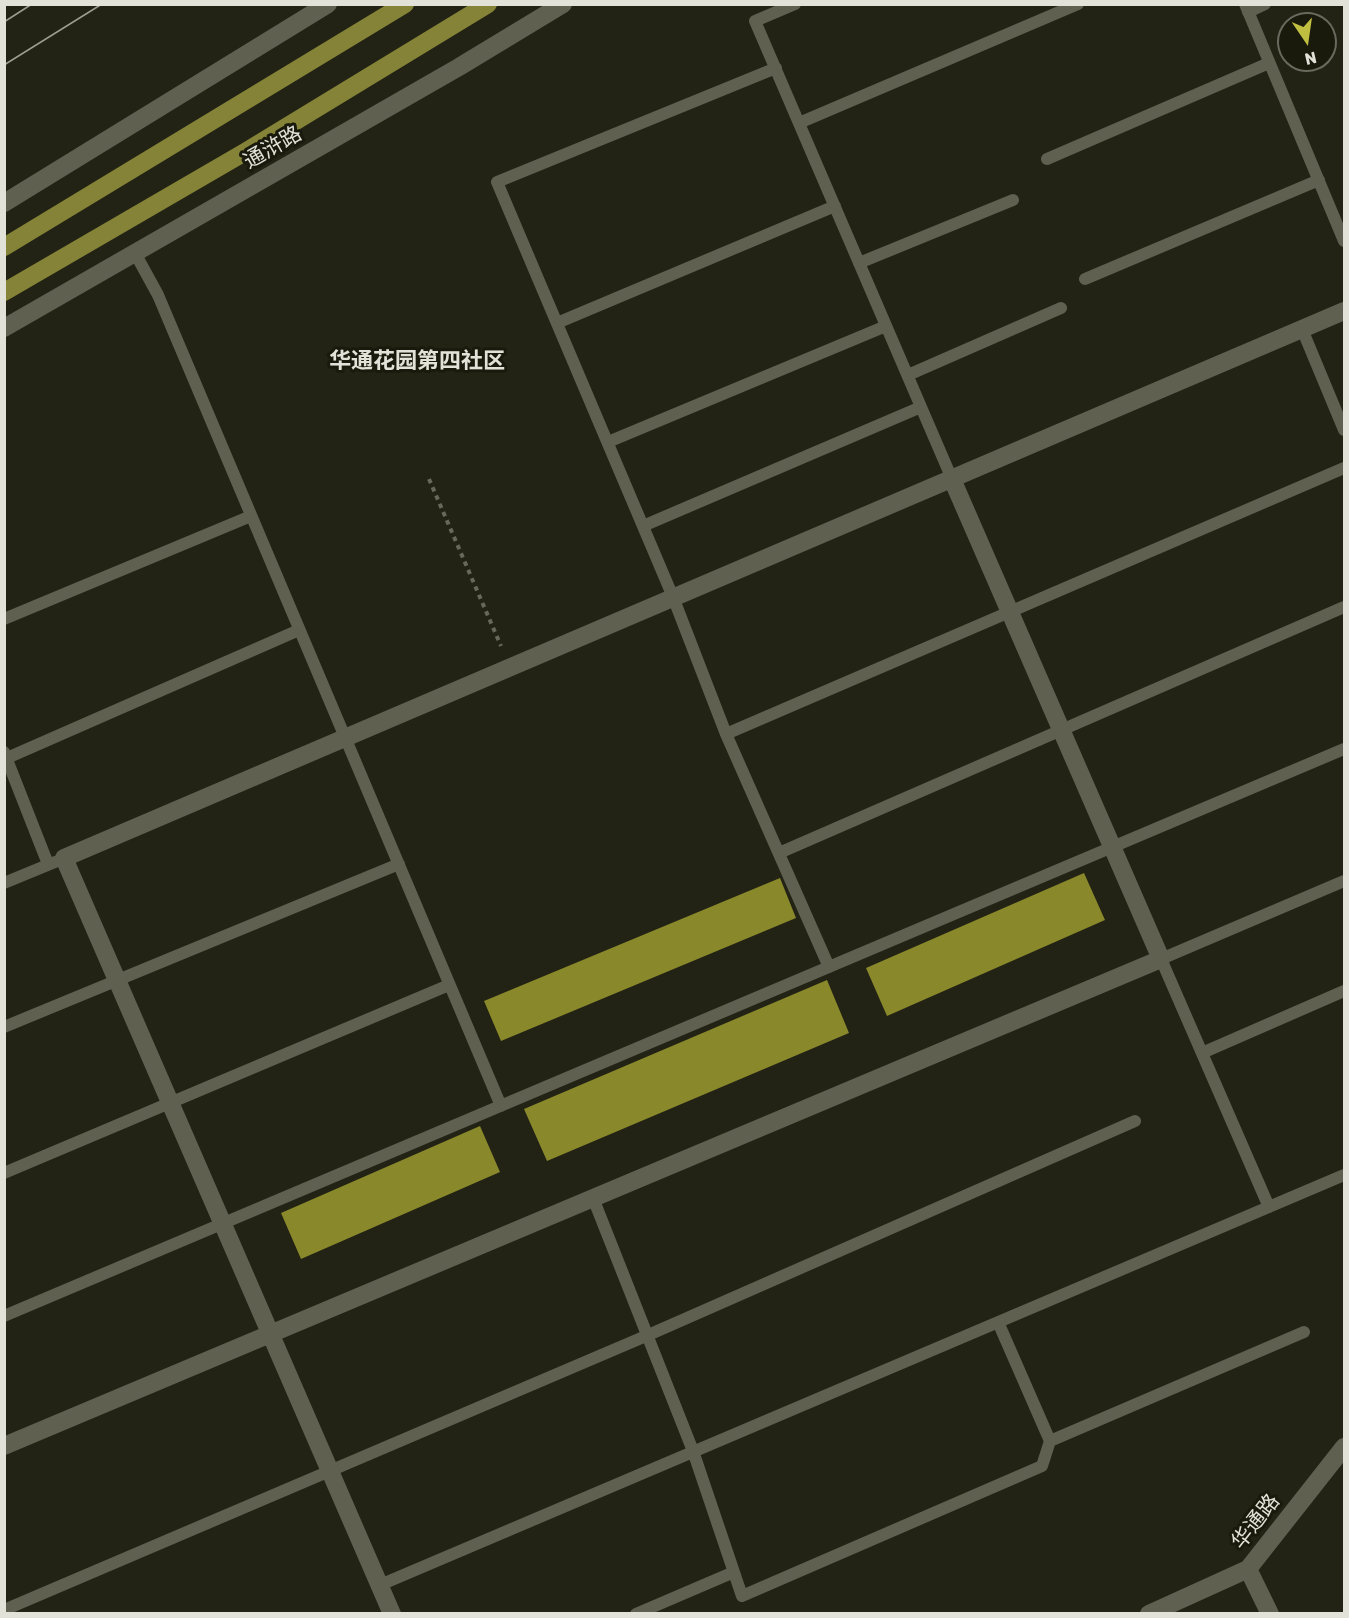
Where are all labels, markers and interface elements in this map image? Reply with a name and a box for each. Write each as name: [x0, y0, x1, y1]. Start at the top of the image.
north arrow: [1277, 12, 1337, 72]
text: N: [1303, 48, 1318, 69]
street label: 通浒路: [239, 121, 307, 175]
district label: 华通花园第四社区: [329, 349, 505, 375]
street label: 华通路: [1227, 1489, 1285, 1555]

